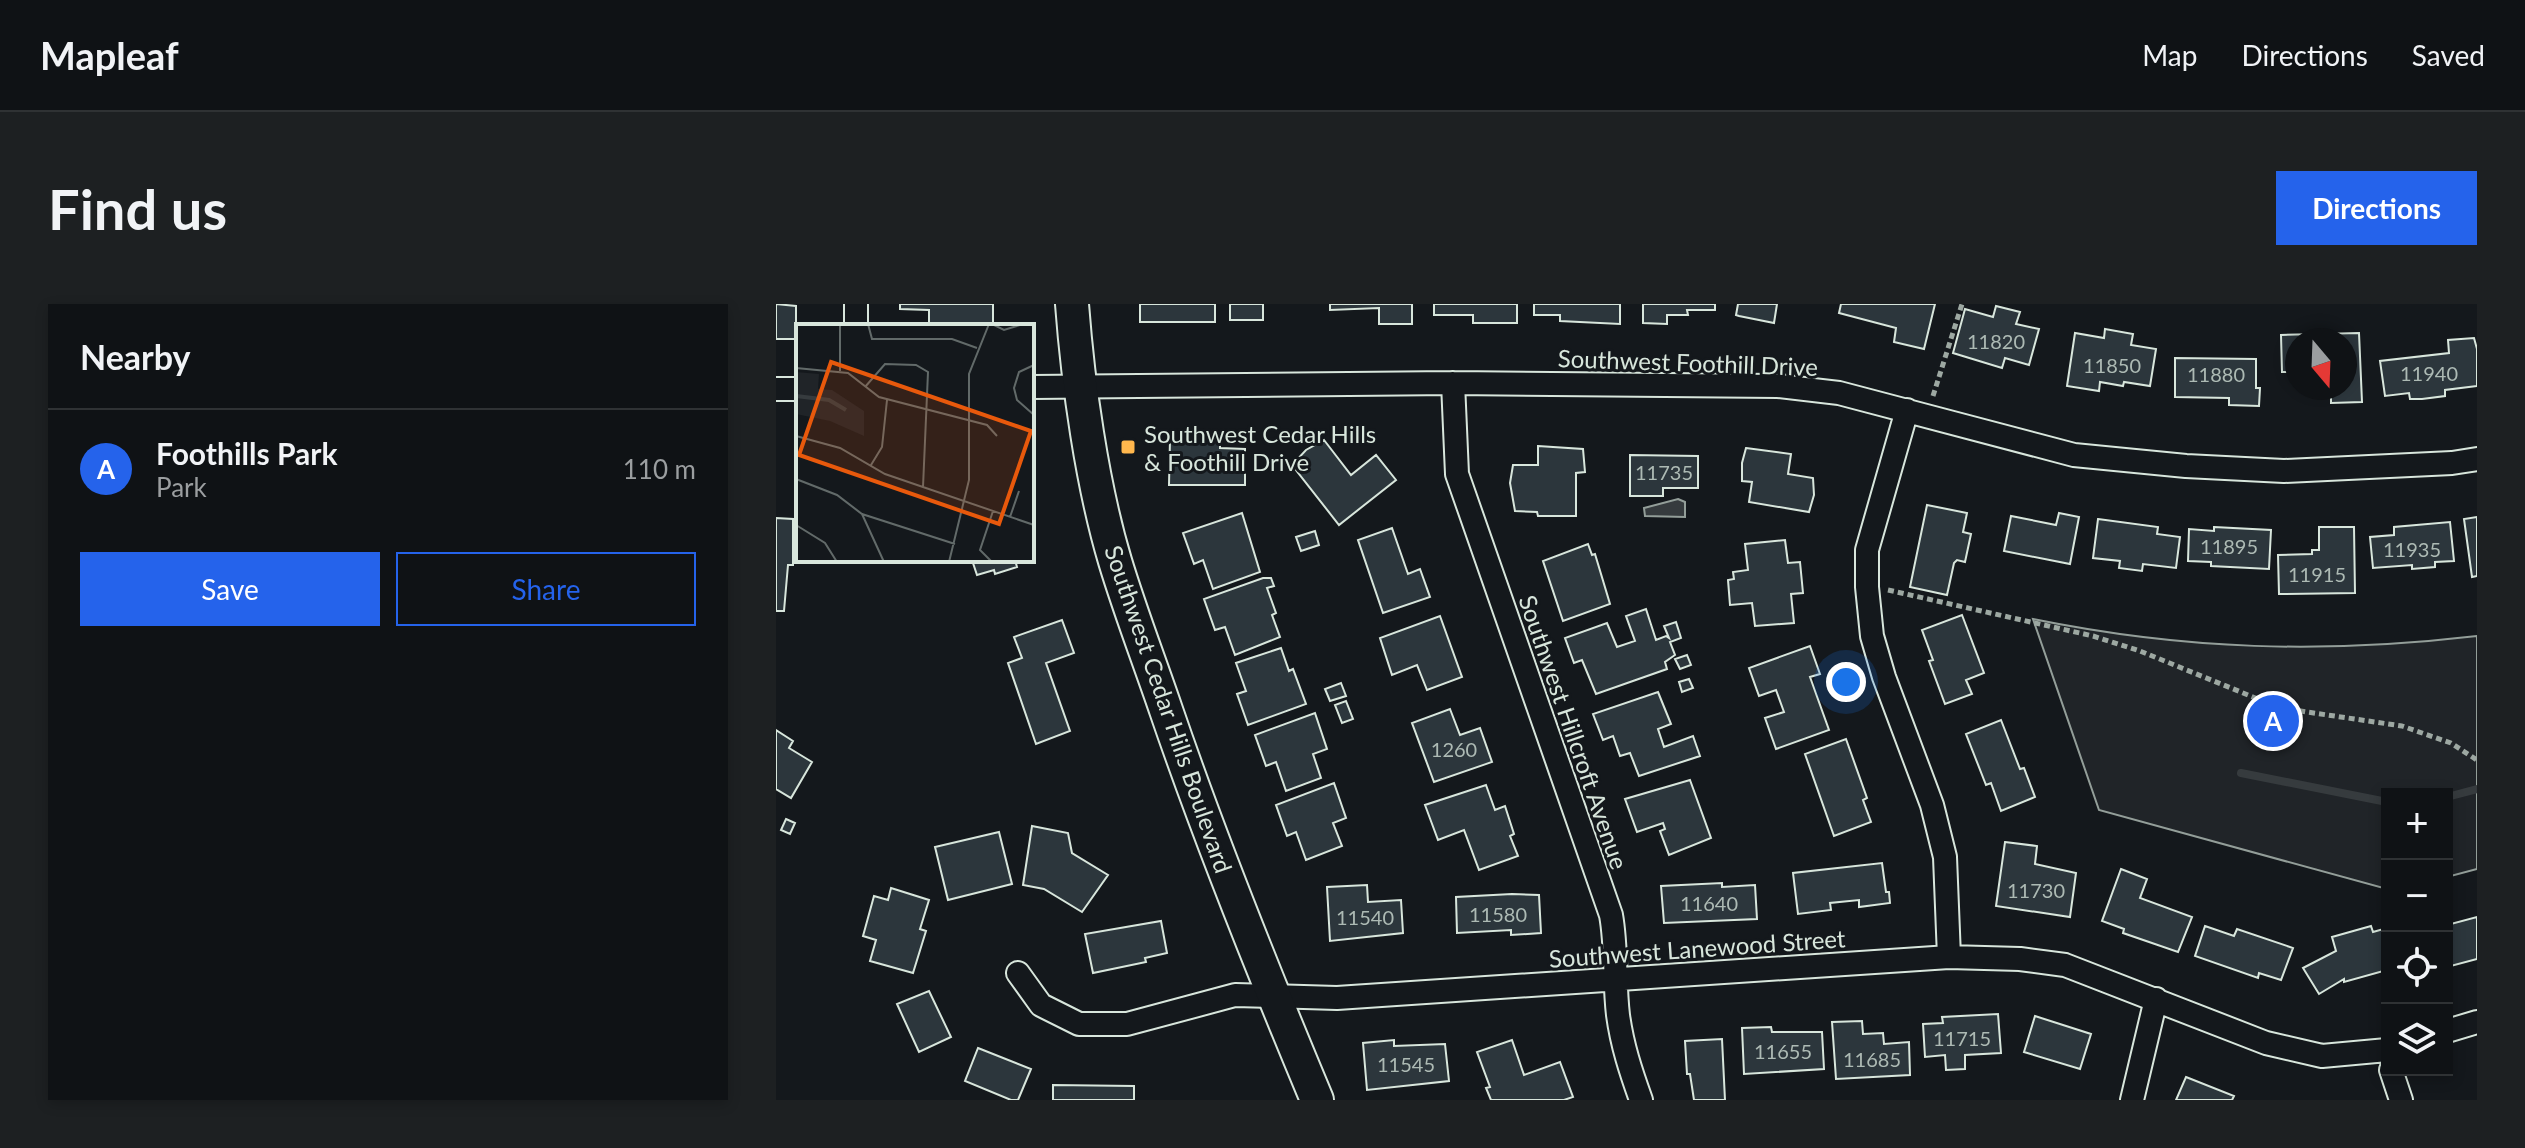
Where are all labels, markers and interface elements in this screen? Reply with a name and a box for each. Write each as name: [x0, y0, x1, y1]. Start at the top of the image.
text: Mapleaf: [40, 32, 179, 78]
text: Map: [2142, 38, 2197, 72]
text: Directions: [2241, 38, 2368, 72]
text: Saved: [2412, 38, 2485, 72]
button: Directions: [2276, 171, 2477, 245]
text: Find us: [48, 175, 227, 242]
inset map: [796, 324, 1034, 562]
north arrow: [2285, 328, 2357, 400]
house number: 11820: [1967, 329, 2025, 353]
text: Nearby: [80, 336, 191, 377]
street label: Southwest Foothill Drive: [1557, 343, 1819, 381]
house number: 11850: [2083, 353, 2141, 377]
house number: 11940: [2400, 361, 2458, 385]
house number: 11880: [2187, 362, 2245, 386]
place label: Southwest Cedar Hills & Foothill Drive: [1144, 419, 1376, 476]
text: Foothills Park: [156, 435, 337, 471]
marker: Southwest Cedar Hills & Foothill Drive: [1119, 438, 1137, 456]
text: A: [97, 453, 115, 485]
text: 110 m: [623, 453, 696, 485]
house number: 11735: [1635, 460, 1693, 484]
text: Park: [156, 471, 207, 503]
house number: 11895: [2200, 534, 2258, 558]
house number: 11935: [2383, 537, 2441, 561]
street label: Southwest Cedar Hills Boulevard: [1099, 541, 1239, 877]
button: Save: [80, 552, 380, 626]
button: Share: [396, 552, 696, 626]
house number: 11915: [2288, 562, 2346, 586]
street label: Southwest Hillcroft Avenue: [1513, 591, 1635, 873]
your location: [1826, 662, 1866, 702]
pin: A: [2247, 691, 2299, 751]
house number: 1260: [1431, 737, 1477, 761]
map controls: [2381, 788, 2453, 1076]
button: +: [2381, 788, 2453, 860]
button: −: [2381, 860, 2453, 932]
house number: 11730: [2007, 878, 2065, 902]
house number: 11640: [1680, 891, 1738, 915]
house number: 11580: [1469, 902, 1527, 926]
house number: 11540: [1336, 905, 1394, 929]
street label: Southwest Lanewood Street: [1548, 923, 1847, 973]
button: locate: [2381, 932, 2453, 1004]
button: layers: [2381, 1004, 2453, 1076]
house number: 11715: [1933, 1026, 1991, 1050]
house number: 11655: [1754, 1039, 1812, 1063]
house number: 11685: [1843, 1047, 1901, 1071]
house number: 11545: [1377, 1052, 1435, 1076]

